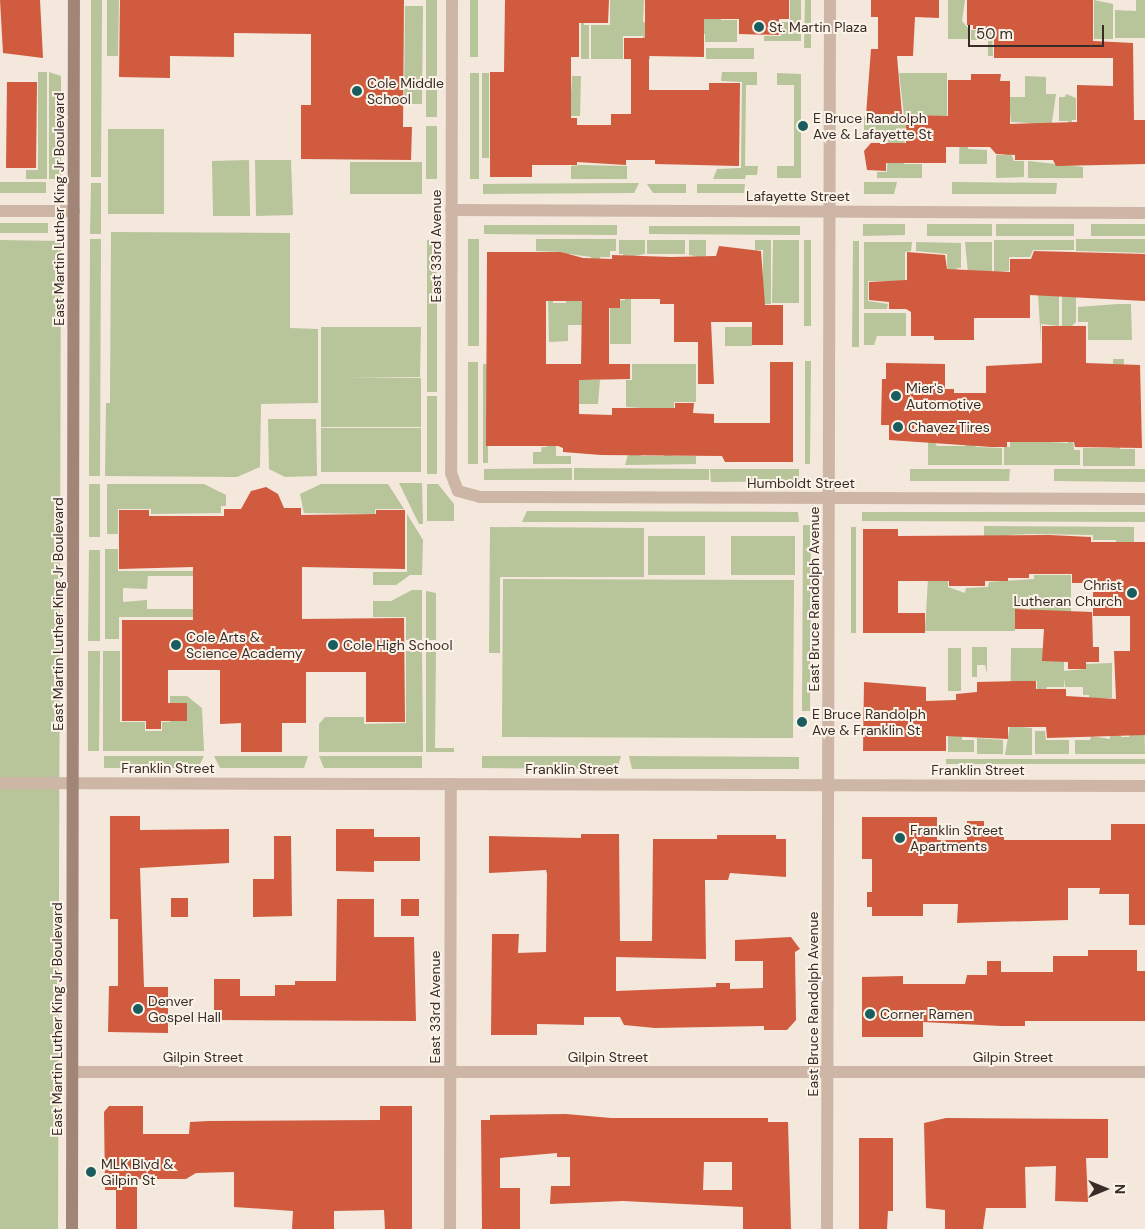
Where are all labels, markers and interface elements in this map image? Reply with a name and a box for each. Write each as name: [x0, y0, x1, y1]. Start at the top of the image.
scale bar: [970, 15, 1106, 47]
place label: St. Martin Plaza: [769, 19, 867, 35]
marker: St. Martin Plaza: [753, 21, 765, 33]
text: 50 m: [976, 24, 1013, 44]
place label: Cole Middle School: [367, 75, 444, 108]
marker: Cole Middle School: [351, 85, 363, 97]
street label: East Martin Luther King Jr Boulevard: [51, 92, 67, 326]
place label: E Bruce Randolph Ave & Lafayette St: [813, 110, 932, 142]
marker: E Bruce Randolph Ave & Lafayette St: [797, 120, 809, 132]
street label: Lafayette Street: [746, 188, 850, 204]
street label: East 33rd Avenue: [428, 190, 444, 302]
place label: Mier's Automotive: [906, 380, 981, 412]
marker: Mier's Automotive: [890, 390, 902, 402]
place label: Chavez Tires: [908, 419, 990, 435]
marker: Chavez Tires: [892, 421, 904, 433]
street label: Humboldt Street: [747, 475, 855, 491]
street label: East Martin Luther King Jr Boulevard: [50, 497, 66, 731]
street label: East Bruce Randolph Avenue: [806, 507, 822, 691]
place label: Christ Lutheran Church: [1013, 577, 1122, 610]
marker: Christ Lutheran Church: [1126, 587, 1138, 599]
place label: Cole Arts & Science Academy: [186, 629, 302, 662]
place label: Cole High School: [343, 637, 453, 653]
marker: Cole Arts & Science Academy: [170, 639, 182, 651]
marker: Cole High School: [327, 639, 339, 651]
place label: E Bruce Randolph Ave & Franklin St: [812, 706, 926, 739]
marker: E Bruce Randolph Ave & Franklin St: [796, 716, 808, 728]
street label: Franklin Street: [121, 760, 215, 776]
street label: Franklin Street: [525, 761, 619, 777]
street label: Franklin Street: [931, 762, 1025, 778]
place label: Franklin Street Apartments: [910, 822, 1003, 854]
marker: Franklin Street Apartments: [894, 832, 906, 844]
street label: East Martin Luther King Jr Boulevard: [49, 902, 65, 1136]
street label: East Bruce Randolph Avenue: [805, 912, 821, 1096]
street label: East 33rd Avenue: [427, 951, 443, 1063]
place label: Denver Gospel Hall: [148, 993, 221, 1026]
marker: Denver Gospel Hall: [132, 1003, 144, 1015]
place label: Corner Ramen: [880, 1006, 973, 1022]
marker: Corner Ramen: [864, 1008, 876, 1020]
street label: Gilpin Street: [163, 1049, 243, 1065]
street label: Gilpin Street: [568, 1049, 648, 1065]
street label: Gilpin Street: [973, 1049, 1053, 1065]
place label: MLK Blvd & Gilpin St: [101, 1156, 173, 1188]
north arrow: [1080, 1164, 1130, 1214]
marker: MLK Blvd & Gilpin St: [85, 1166, 97, 1178]
text: N: [1111, 1184, 1129, 1194]

